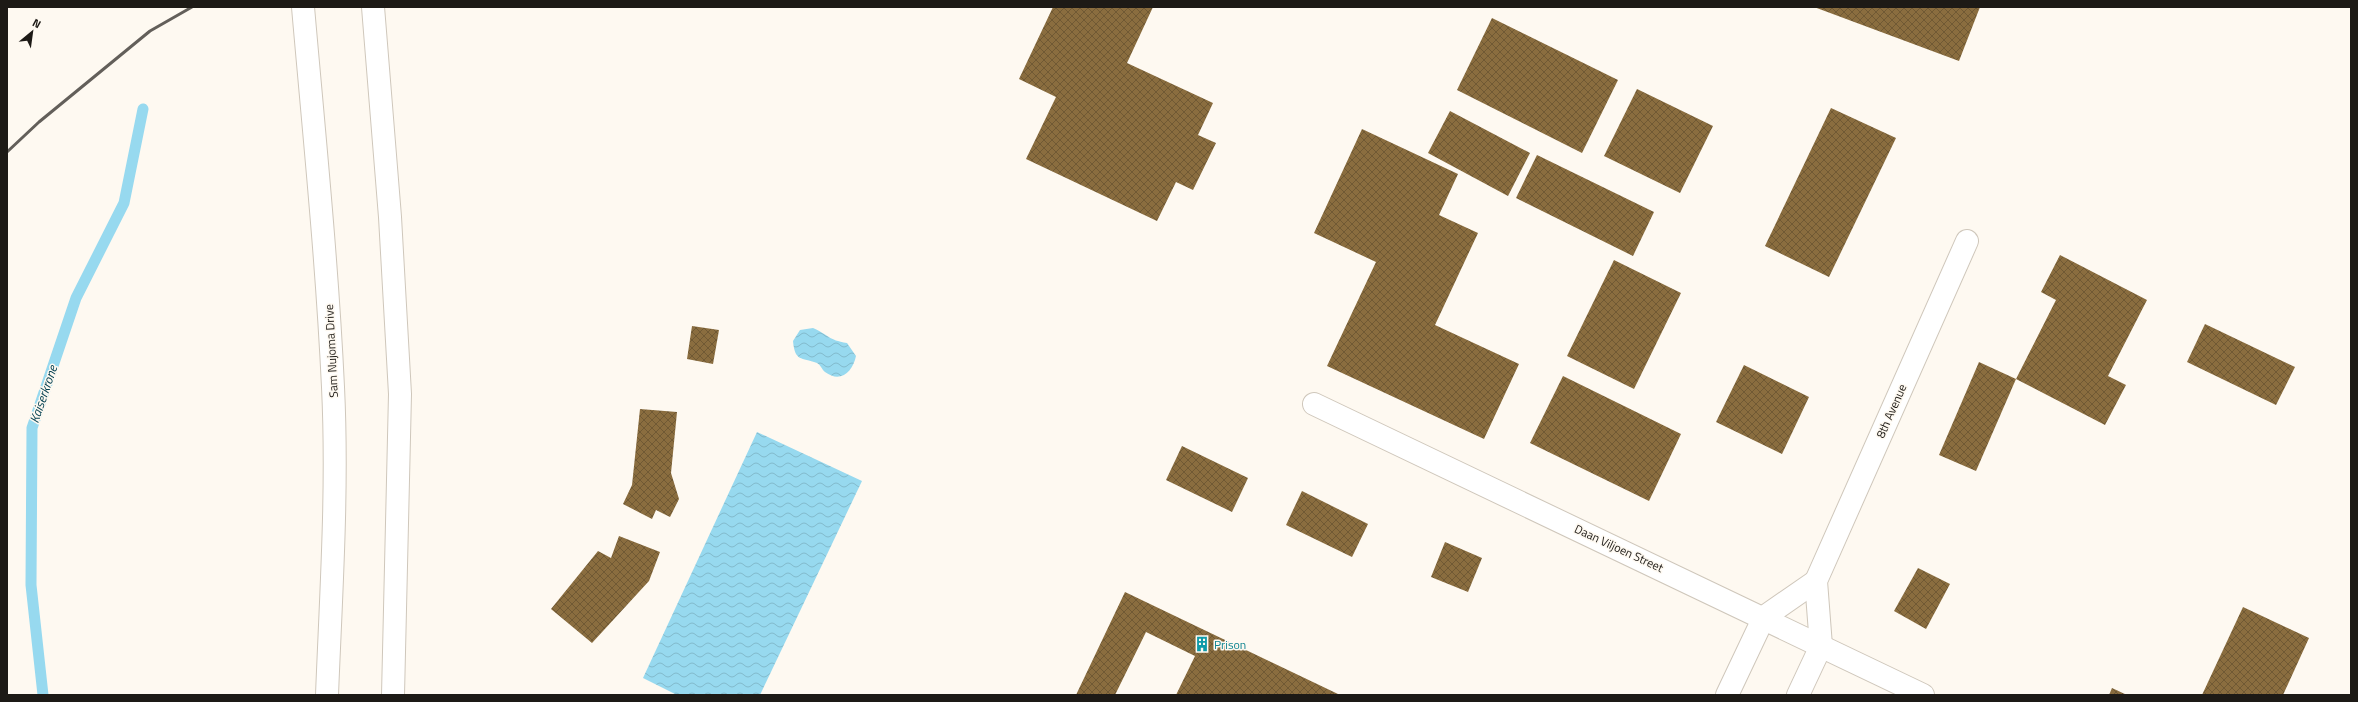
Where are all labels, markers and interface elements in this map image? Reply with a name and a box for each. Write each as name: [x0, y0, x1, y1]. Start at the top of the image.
north arrow: [12, 12, 52, 52]
text: N: [30, 14, 44, 32]
street label: Sam Nujoma Drive: [319, 304, 343, 398]
water label: Kaiserkrone: [24, 361, 63, 426]
street label: 8th Avenue: [1871, 381, 1911, 441]
street label: Daan Viljoen Street: [1571, 519, 1667, 577]
building icon: Prison: [1193, 635, 1211, 653]
place label: Prison: [1214, 635, 1246, 654]

